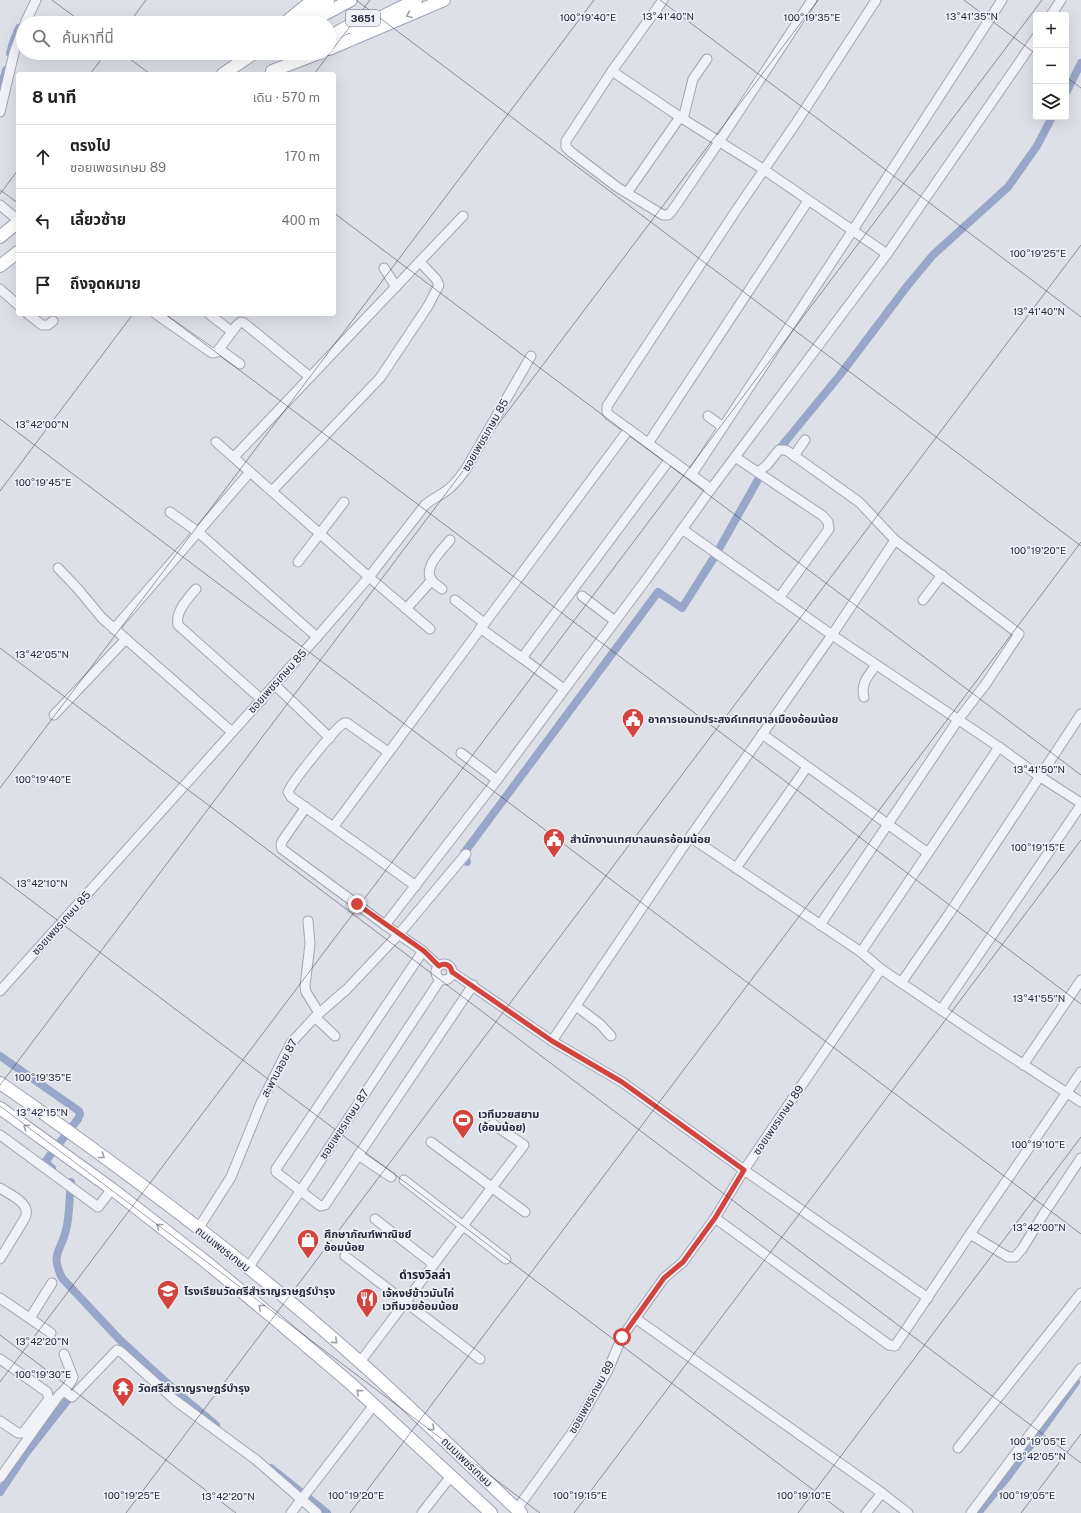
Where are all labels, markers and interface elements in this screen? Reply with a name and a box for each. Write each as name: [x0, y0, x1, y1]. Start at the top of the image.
road number: 3651: [346, 10, 380, 26]
text: 13°41'40"N: [642, 10, 694, 22]
text: 13°41'35"N: [946, 10, 998, 22]
one-way arrow: [405, 11, 412, 19]
text: 100°19'40"E: [560, 11, 616, 23]
text: 100°19'35"E: [784, 11, 840, 23]
map controls: [1033, 12, 1069, 120]
button: +: [1033, 12, 1069, 48]
search box: [16, 16, 336, 60]
icon: search: [30, 27, 52, 49]
text: ค้นหาที่นี่: [62, 29, 114, 46]
button: −: [1033, 48, 1069, 84]
button: layers: [1033, 84, 1069, 120]
text: 8 นาที: [32, 87, 77, 107]
text: เดิน · 570 m: [253, 90, 320, 105]
text: ตรงไป: [70, 137, 111, 154]
icon: ahead: [32, 146, 54, 168]
text: 170 m: [285, 149, 320, 164]
text: ซอยเพชรเกษม 89: [70, 160, 166, 175]
icon: left: [32, 210, 54, 232]
text: เลี้ยวซ้าย: [70, 211, 126, 228]
text: 400 m: [282, 213, 320, 228]
text: 100°19'25"E: [1010, 247, 1066, 259]
icon: arrive: [32, 274, 54, 296]
text: ถึงจุดหมาย: [70, 275, 141, 292]
text: 13°41'40"N: [1013, 305, 1065, 317]
street label: ซอยเพชรเกษม 85: [459, 397, 511, 473]
text: 13°42'00"N: [15, 418, 69, 430]
text: 100°19'45"E: [15, 476, 71, 488]
text: 100°19'20"E: [1010, 544, 1066, 556]
street label: ซอยเพชรเกษม 85: [245, 647, 309, 715]
text: 13°42'05"N: [15, 648, 69, 660]
public building icon: อาคารเอนกประสงค์เทศบาลเมืองอ้อมน้อย: [620, 706, 646, 739]
place label: อาคารเอนกประสงค์เทศบาลเมืองอ้อมน้อย: [648, 713, 839, 725]
text: 13°41'50"N: [1013, 763, 1065, 775]
text: 100°19'40"E: [15, 773, 71, 785]
public building icon: สำนักงานเทศบาลนครอ้อมน้อย: [541, 826, 567, 859]
place label: สำนักงานเทศบาลนครอ้อมน้อย: [570, 833, 711, 845]
text: 100°19'15"E: [1011, 841, 1065, 853]
text: 13°42'10"N: [16, 877, 68, 889]
street label: ซอยเพชรเกษม 85: [29, 889, 93, 957]
route end: [348, 895, 366, 913]
text: 13°41'55"N: [1013, 992, 1065, 1004]
street label: สะพานลอย 87: [259, 1037, 300, 1099]
text: 100°19'35"E: [15, 1071, 71, 1083]
street label: ซอยเพชรเกษม 89: [750, 1083, 806, 1157]
street label: ซอยเพชรเกษม 87: [317, 1086, 371, 1161]
text: 13°42'15"N: [16, 1106, 68, 1118]
sports icon: เวทีมวยสยาม (อ้อมน้อย): [450, 1107, 476, 1140]
place label: เวทีมวยสยาม (อ้อมน้อย): [478, 1108, 539, 1133]
one-way arrow: [23, 1124, 30, 1132]
text: 100°19'10"E: [1011, 1138, 1065, 1150]
one-way arrow: [97, 1151, 104, 1158]
text: 13°42'00"N: [1012, 1221, 1066, 1233]
one-way arrow: [156, 1223, 163, 1230]
street label: ถนนเพชรเกษม: [193, 1224, 253, 1274]
shop icon: ศึกษาภัณฑ์พาณิชย์ อ้อมน้อย: [295, 1227, 321, 1260]
place label: ศึกษาภัณฑ์พาณิชย์ อ้อมน้อย: [324, 1228, 411, 1253]
district label: ดำรงวิลล่า: [399, 1268, 451, 1282]
school or university icon: โรงเรียนวัดศรีสําราญราษฎร์บํารุง: [155, 1278, 181, 1311]
place label: โรงเรียนวัดศรีสําราญราษฎร์บํารุง: [184, 1285, 335, 1298]
restaurant icon: เจ้หงษ์ข้าวมันไก่ เวทีมวยอ้อมน้อย: [354, 1286, 380, 1319]
place label: เจ้หงษ์ข้าวมันไก่ เวทีมวยอ้อมน้อย: [382, 1287, 459, 1312]
one-way arrow: [258, 1304, 265, 1311]
route start: [613, 1328, 631, 1346]
text: 13°42'20"N: [15, 1335, 69, 1347]
one-way arrow: [331, 1336, 338, 1343]
street label: ซอยเพชรเกษม 89: [566, 1358, 616, 1435]
text: 100°19'30"E: [15, 1368, 71, 1380]
temple icon: วัดศรีสําราญราษฎร์บํารุง: [110, 1375, 136, 1408]
place label: วัดศรีสําราญราษฎร์บํารุง: [138, 1382, 250, 1395]
one-way arrow: [356, 1389, 364, 1396]
one-way arrow: [427, 1423, 435, 1431]
street label: ถนนเพชรเกษม: [439, 1435, 495, 1489]
text: 100°19'05"E: [1010, 1435, 1066, 1447]
text: 13°42'05"N: [1012, 1450, 1066, 1462]
text: 100°19'25"E: [104, 1489, 160, 1501]
text: 100°19'20"E: [328, 1489, 384, 1501]
text: 100°19'15"E: [553, 1489, 607, 1501]
text: 100°19'10"E: [777, 1489, 831, 1501]
text: 100°19'05"E: [999, 1489, 1055, 1501]
text: 13°42'20"N: [201, 1490, 255, 1502]

